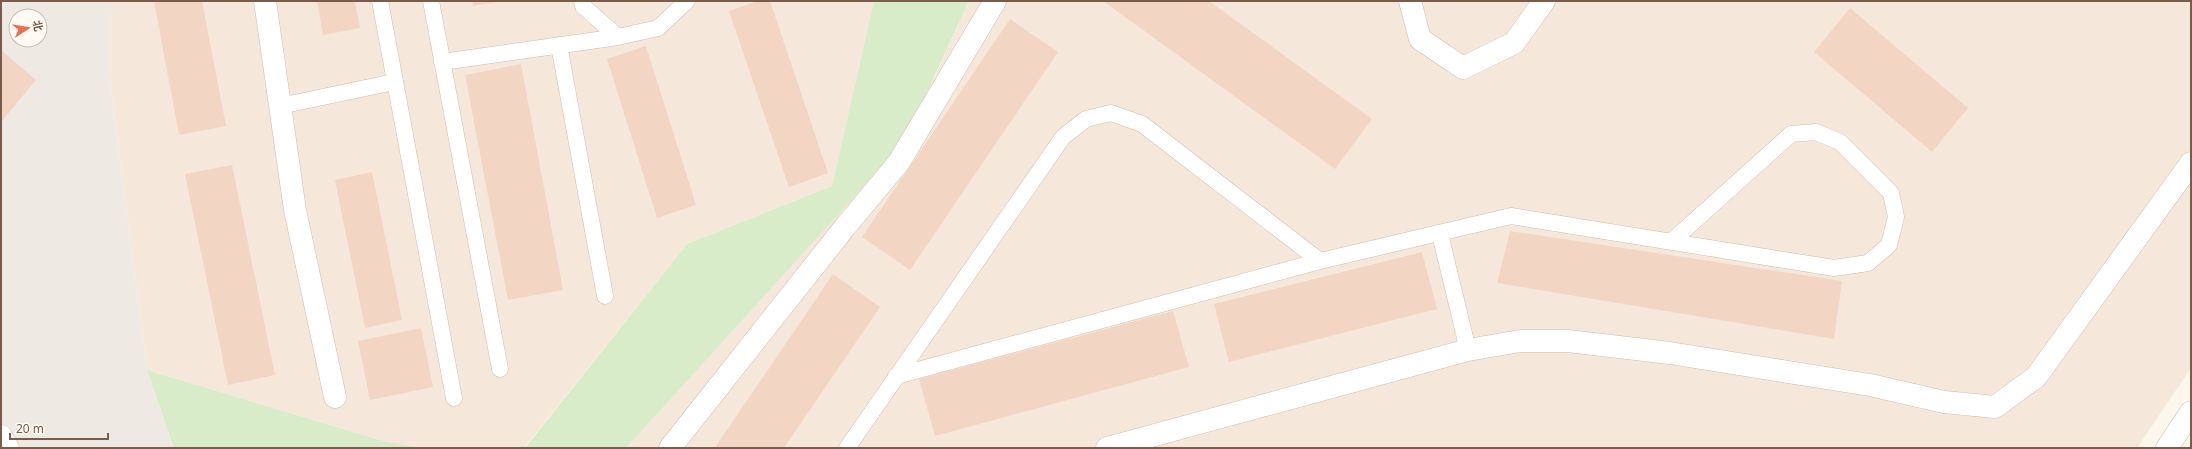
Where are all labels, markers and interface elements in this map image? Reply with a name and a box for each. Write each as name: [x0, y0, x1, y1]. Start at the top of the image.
north arrow: [8, 8, 48, 48]
text: 北: [30, 19, 47, 33]
scale bar: [10, 415, 108, 441]
text: 20 m: [16, 420, 44, 437]

